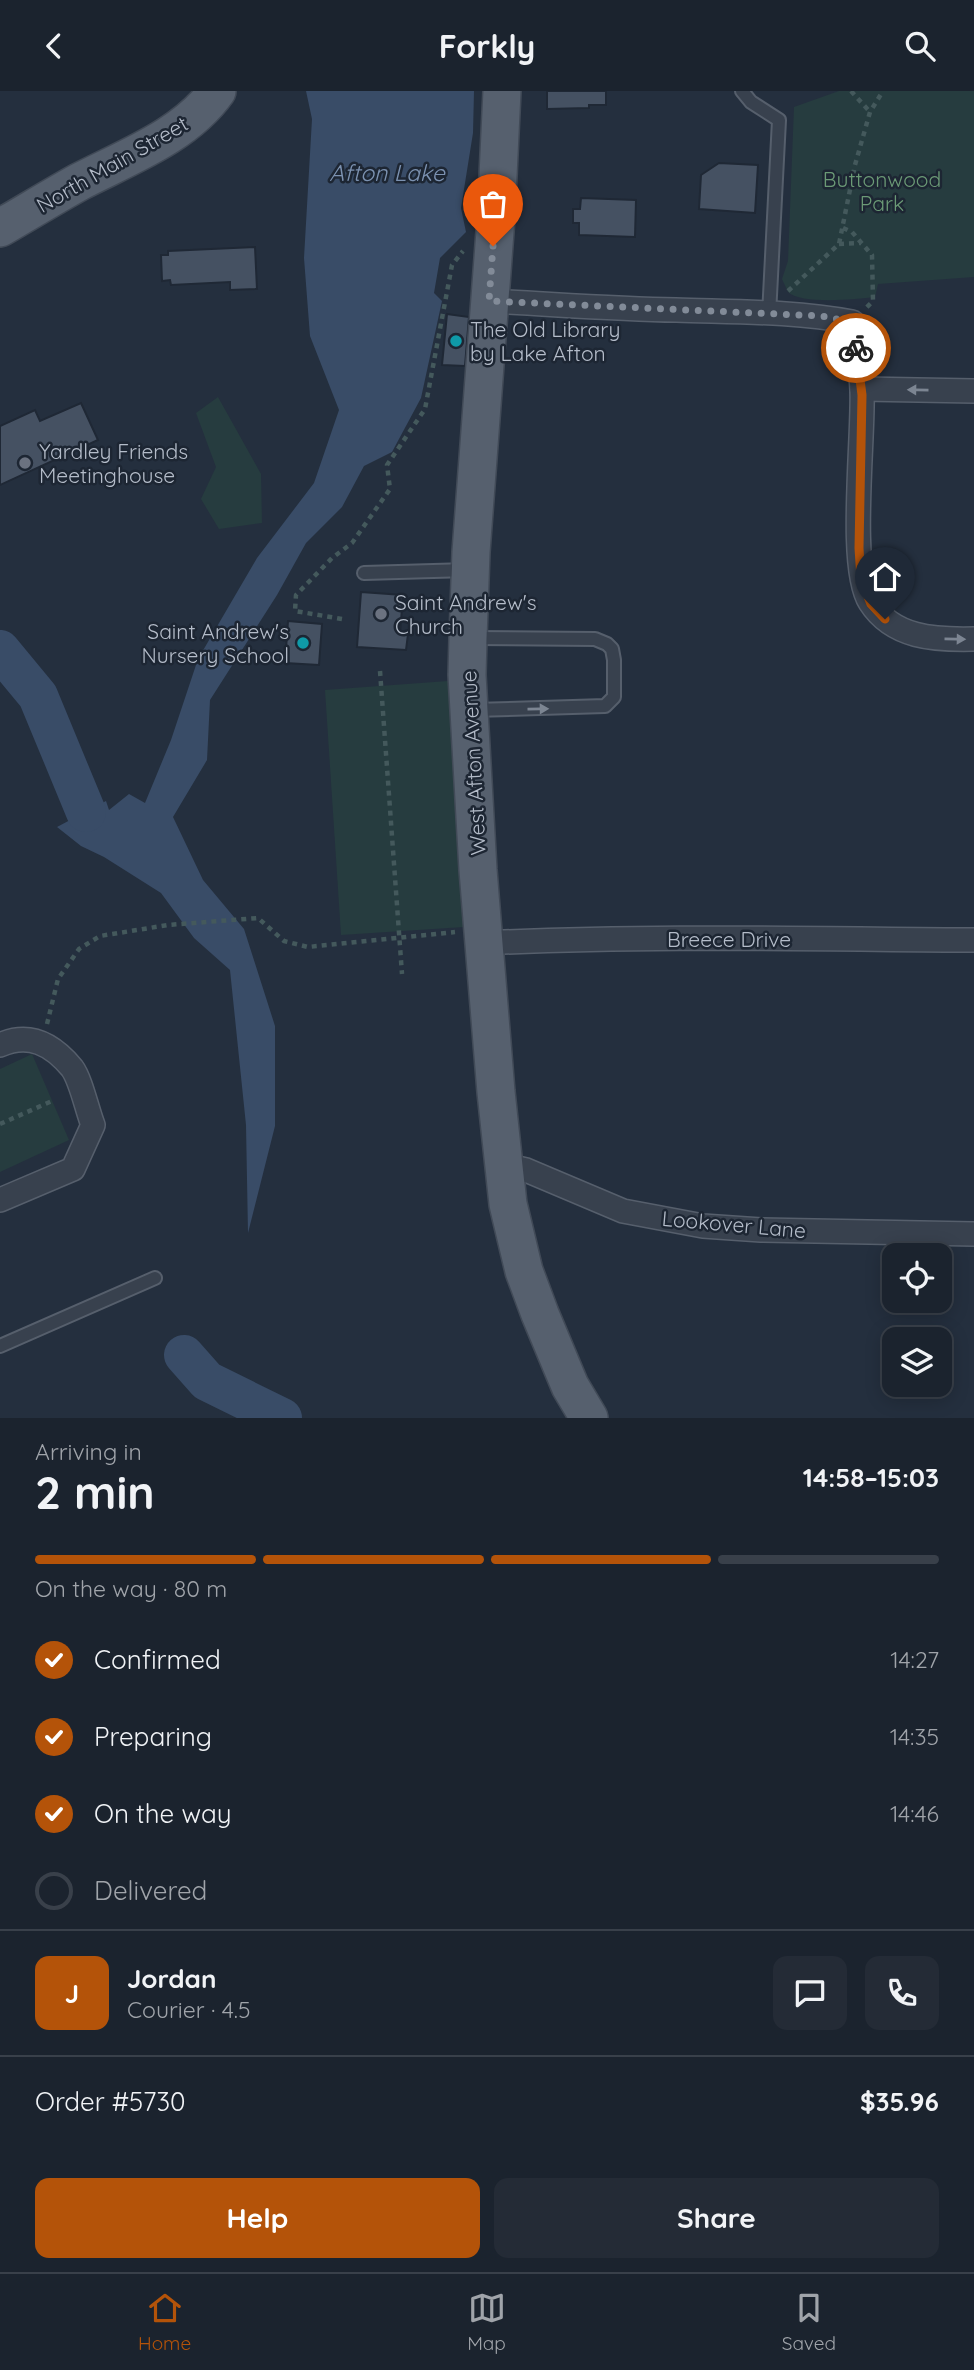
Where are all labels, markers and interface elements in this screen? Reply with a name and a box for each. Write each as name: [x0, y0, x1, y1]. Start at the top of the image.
text: Forkly: [439, 26, 535, 66]
icon: back: [35, 27, 73, 65]
icon: search: [901, 27, 939, 65]
street label: North Main Street: [32, 110, 192, 218]
water label: Afton Lake: [329, 158, 446, 187]
park label: Buttonwood Park: [823, 166, 941, 216]
pin: [463, 174, 523, 246]
icon: bag: [474, 185, 512, 223]
courier: [821, 313, 891, 383]
place label: The Old Library by Lake Afton: [470, 316, 620, 366]
icon: bike: [837, 329, 875, 367]
marker: The Old Library by Lake Afton: [448, 333, 464, 349]
one-way arrow: [907, 384, 929, 395]
place label: Yardley Friends Meetinghouse: [39, 438, 188, 488]
marker: Yardley Friends Meetinghouse: [17, 455, 33, 471]
pin: [855, 547, 915, 619]
icon: home: [866, 558, 904, 596]
place label: Saint Andrew's Church: [395, 589, 537, 639]
marker: Saint Andrew's Church: [373, 606, 389, 622]
place label: Saint Andrew's Nursery School: [141, 618, 289, 668]
one-way arrow: [945, 633, 967, 645]
marker: Saint Andrew's Nursery School: [295, 635, 311, 651]
street label: West Afton Avenue: [455, 670, 491, 856]
one-way arrow: [527, 703, 549, 715]
street label: Breece Drive: [667, 926, 791, 952]
street label: Lookover Lane: [661, 1205, 807, 1243]
map controls: [882, 1243, 952, 1397]
button: locate: [882, 1243, 952, 1313]
button: layers: [882, 1327, 952, 1397]
text: Arriving in: [35, 1437, 142, 1466]
text: 14:58–15:03: [803, 1461, 939, 1494]
text: 2 min: [35, 1463, 155, 1521]
text: On the way · 80 m: [35, 1574, 227, 1603]
icon: check: [35, 1641, 73, 1679]
text: Confirmed: [94, 1643, 221, 1676]
text: 14:27: [890, 1645, 939, 1674]
icon: check: [35, 1718, 73, 1756]
text: Preparing: [94, 1720, 212, 1753]
text: 14:35: [890, 1722, 939, 1751]
icon: check: [35, 1795, 73, 1833]
text: On the way: [94, 1797, 232, 1830]
text: 14:46: [890, 1799, 939, 1828]
text: Delivered: [94, 1874, 207, 1907]
button: chat: [773, 1956, 847, 2030]
button: phone: [865, 1956, 939, 2030]
text: Jordan: [127, 1962, 216, 1995]
text: J: [65, 1977, 79, 2010]
text: Courier · 4.5: [127, 1995, 251, 2024]
text: Order #5730: [35, 2085, 186, 2118]
text: $35.96: [860, 2085, 939, 2118]
button: Help: [35, 2178, 480, 2258]
button: Share: [494, 2178, 939, 2258]
tab: Home: [138, 2289, 191, 2355]
tab: Map: [467, 2289, 506, 2355]
tab: Saved: [782, 2289, 836, 2355]

